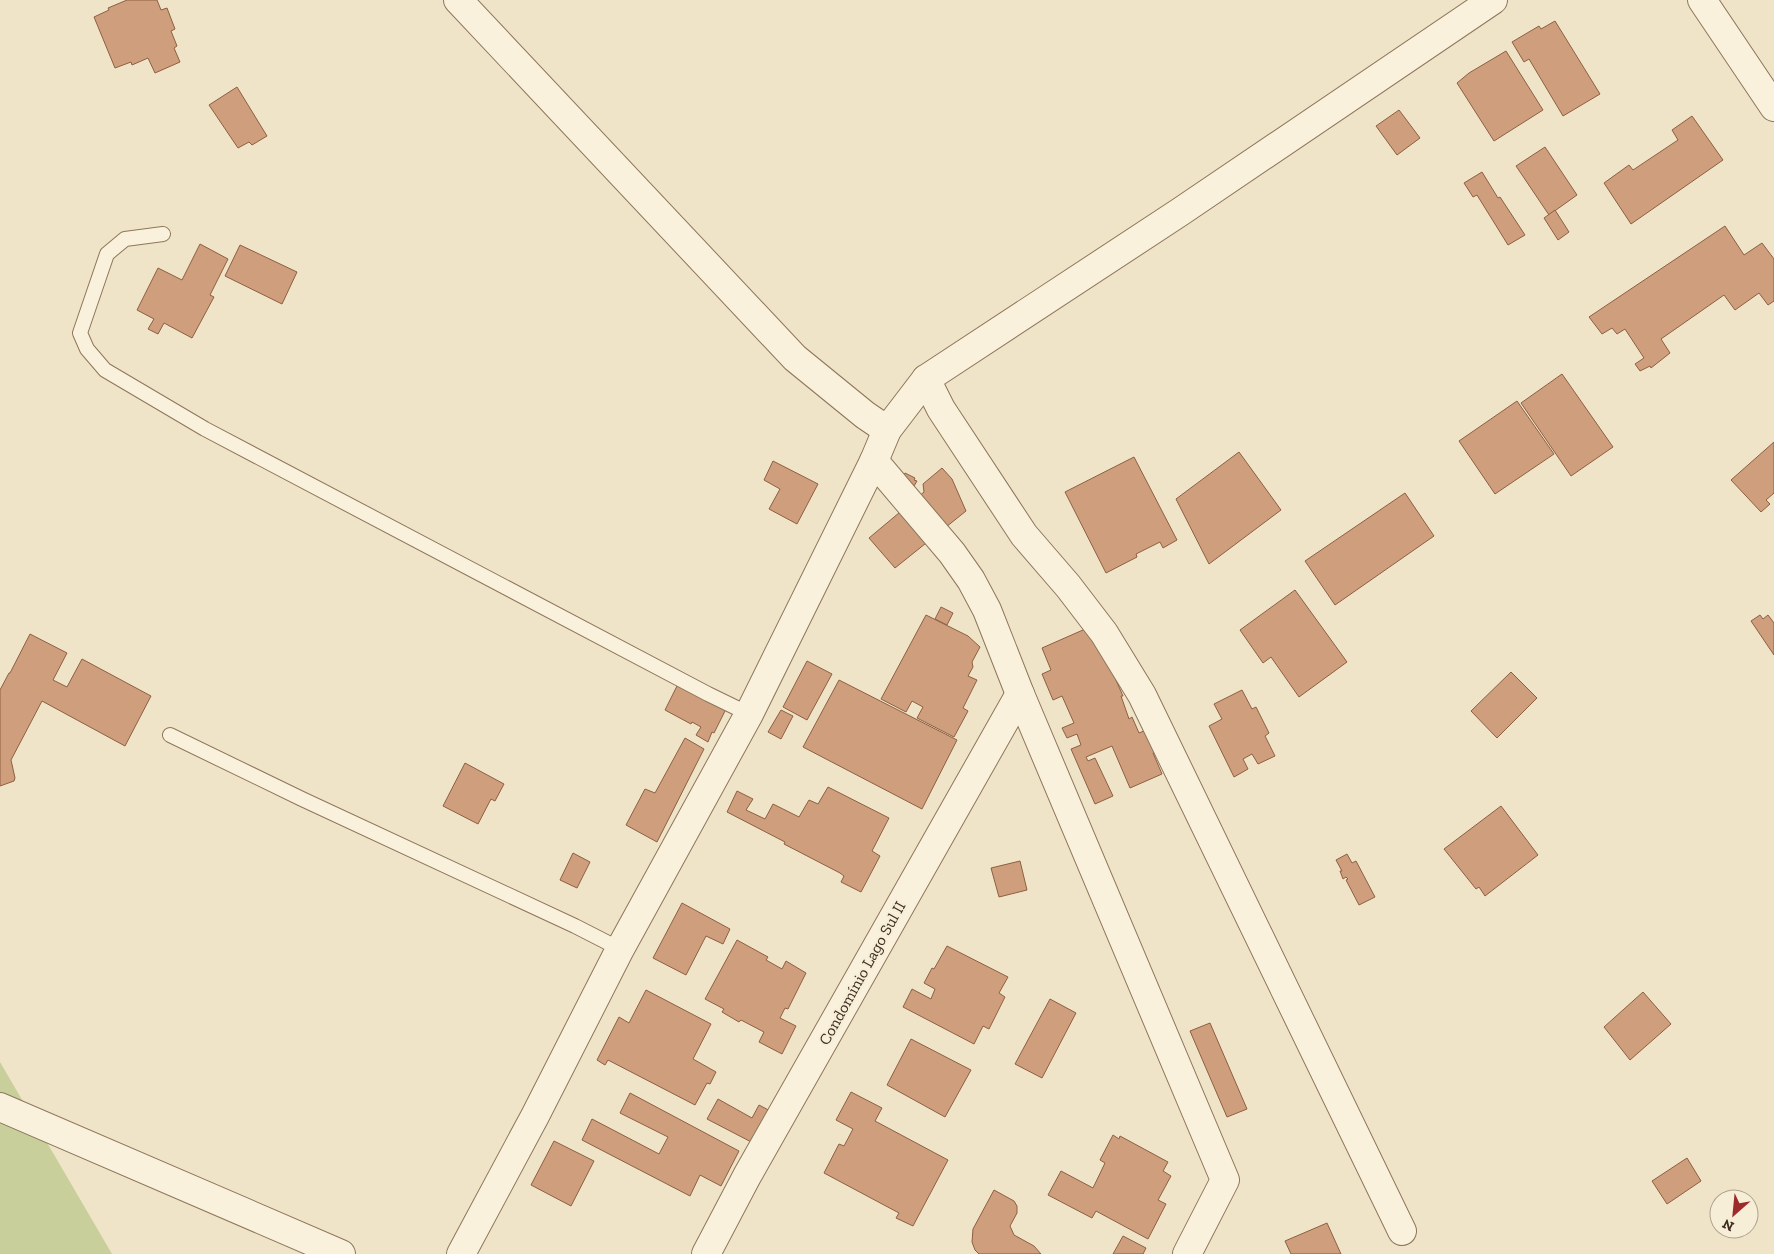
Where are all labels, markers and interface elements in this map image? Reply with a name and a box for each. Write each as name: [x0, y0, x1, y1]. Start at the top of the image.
street label: Condomínio Lago Sul II: [815, 898, 909, 1048]
north arrow: [1709, 1189, 1759, 1239]
text: N: [1719, 1215, 1737, 1235]

